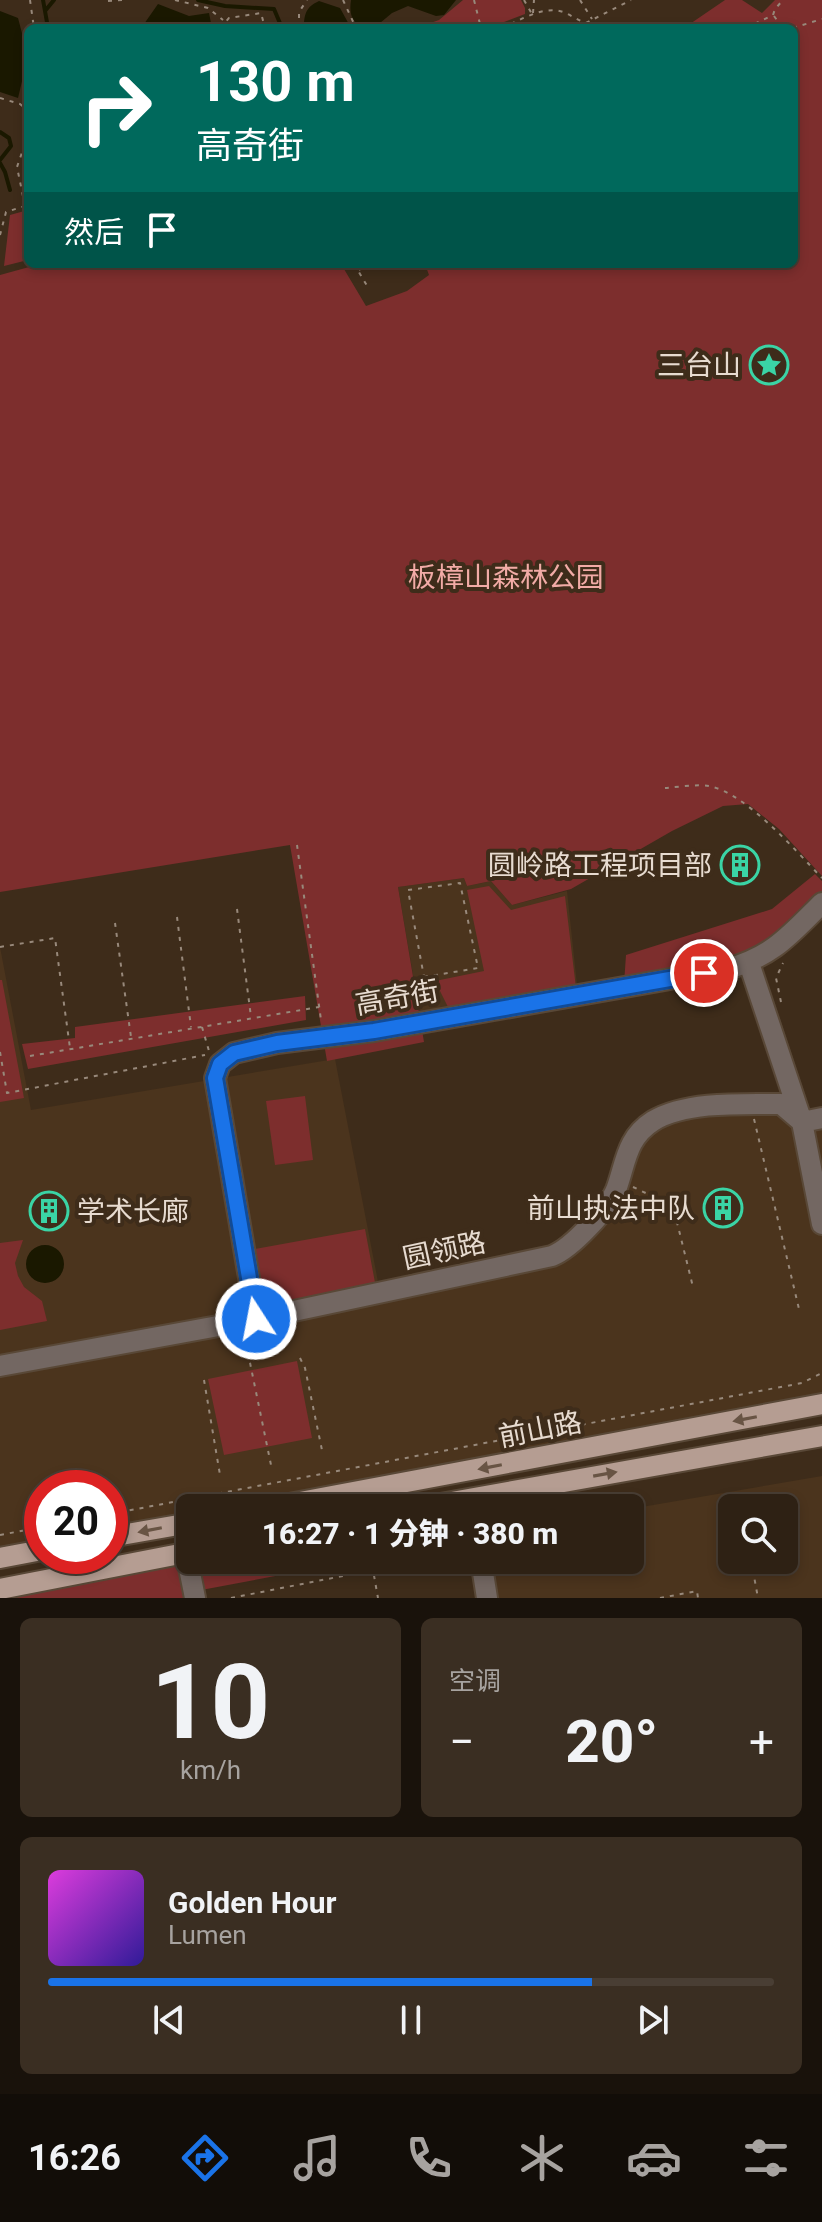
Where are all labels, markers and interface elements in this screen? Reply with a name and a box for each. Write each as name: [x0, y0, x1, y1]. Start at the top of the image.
text: 130 m: [196, 49, 355, 115]
icon: right: [64, 56, 168, 160]
text: 高奇街: [196, 125, 304, 167]
icon: arrive: [140, 208, 184, 252]
text: 然后: [64, 215, 124, 250]
place icon: 三台山: [748, 344, 790, 386]
place label: 三台山: [657, 349, 741, 382]
park label: 板樟山森林公园: [408, 561, 604, 594]
building icon: 圆岭路工程项目部: [719, 844, 761, 886]
place label: 圆岭路工程项目部: [488, 849, 712, 882]
pin: [670, 939, 738, 1007]
icon: arrive: [682, 951, 726, 995]
street label: 高奇街: [353, 974, 441, 1021]
building icon: 前山执法中队: [702, 1187, 744, 1229]
building icon: 学术长廊: [28, 1190, 70, 1232]
place label: 前山执法中队: [527, 1192, 695, 1225]
place label: 学术长廊: [77, 1195, 189, 1228]
street label: 圆领路: [400, 1226, 489, 1275]
position arrow: [214, 1277, 298, 1361]
street label: 前山路: [496, 1405, 584, 1454]
one-way arrow: [733, 1413, 758, 1425]
one-way arrow: [477, 1461, 502, 1473]
one-way arrow: [592, 1468, 617, 1480]
speed limit sign: 20: [24, 1470, 128, 1574]
map controls: [718, 1494, 798, 1574]
button: search: [718, 1494, 798, 1574]
text: 16:27 · 1 分钟 · 380 m: [262, 1516, 558, 1551]
one-way arrow: [137, 1524, 162, 1537]
text: 10: [151, 1642, 270, 1763]
text: 空调: [449, 1666, 501, 1696]
text: 20°: [565, 1706, 658, 1777]
text: −: [449, 1716, 474, 1768]
text: +: [749, 1716, 774, 1768]
text: km/h: [180, 1755, 241, 1785]
text: Golden Hour: [168, 1885, 337, 1920]
text: Lumen: [168, 1920, 247, 1950]
icon: previous: [147, 1998, 191, 2042]
icon: pause: [389, 1998, 433, 2042]
icon: next: [631, 1998, 675, 2042]
icon: directions: [177, 2130, 233, 2186]
icon: music: [289, 2130, 345, 2186]
icon: phone: [401, 2130, 457, 2186]
icon: climate: [514, 2130, 570, 2186]
icon: car: [626, 2130, 682, 2186]
icon: filters: [738, 2130, 794, 2186]
text: 16:26: [28, 2137, 121, 2179]

